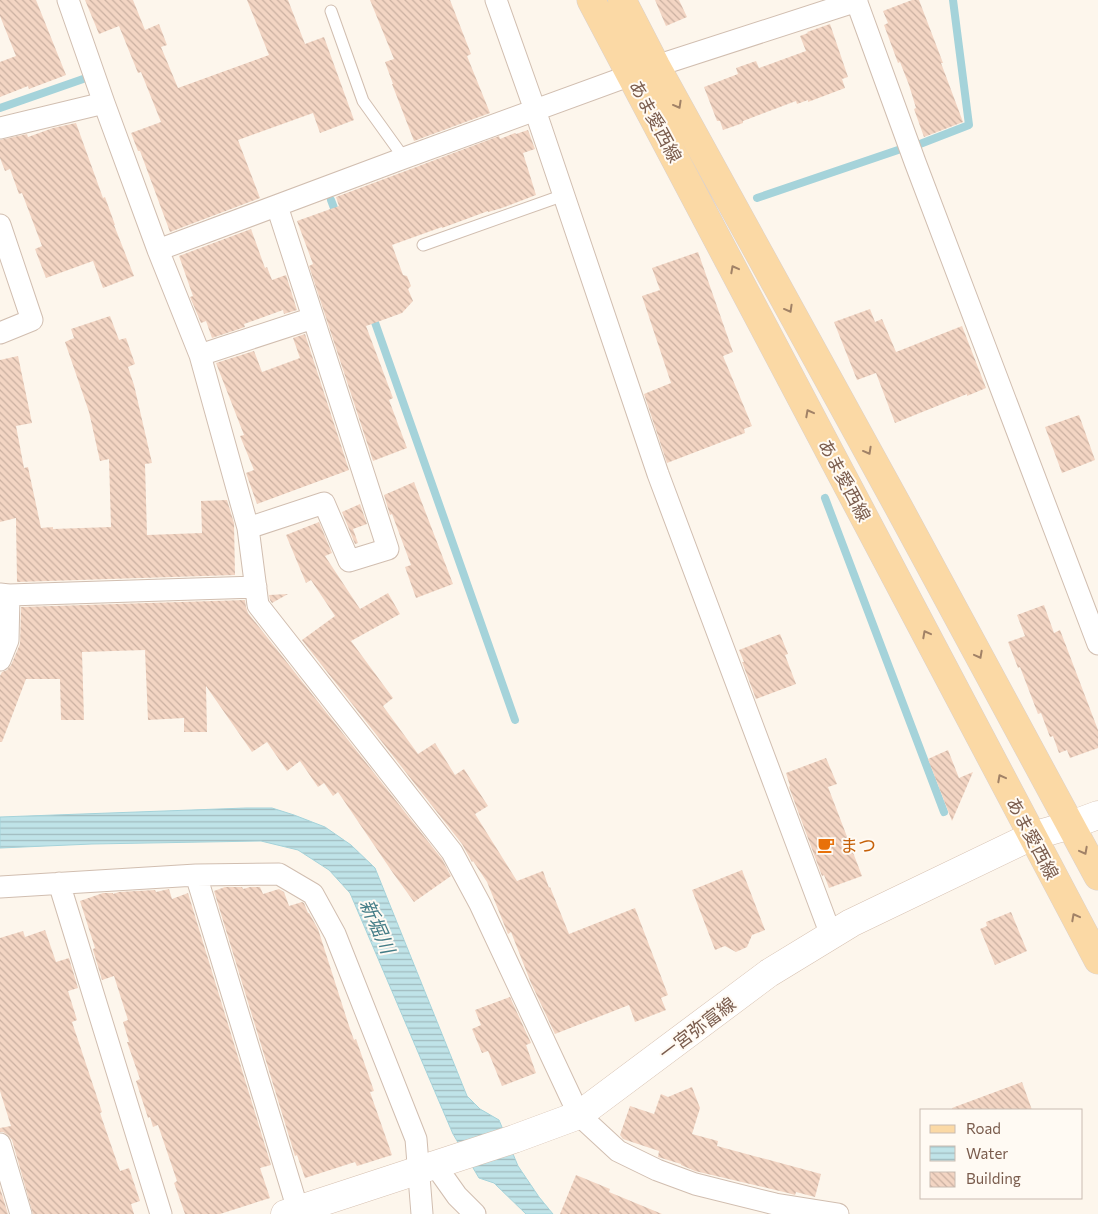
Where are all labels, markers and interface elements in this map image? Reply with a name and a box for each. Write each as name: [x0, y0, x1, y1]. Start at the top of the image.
street label: あま愛西線: [625, 76, 687, 166]
one-way arrow: [671, 99, 681, 108]
one-way arrow: [730, 265, 740, 274]
one-way arrow: [783, 303, 793, 312]
one-way arrow: [806, 409, 816, 418]
street label: あま愛西線: [814, 435, 876, 525]
one-way arrow: [861, 446, 871, 455]
one-way arrow: [922, 630, 932, 639]
one-way arrow: [973, 650, 983, 659]
one-way arrow: [997, 774, 1007, 783]
street label: あま愛西線: [1002, 793, 1064, 883]
place label: まつ: [840, 834, 876, 856]
cafe icon: まつ: [816, 835, 836, 855]
one-way arrow: [1078, 845, 1088, 854]
water label: 新堀川: [356, 895, 401, 959]
one-way arrow: [1071, 913, 1081, 922]
street label: 一宮弥富線: [654, 992, 740, 1064]
legend: [920, 1109, 1083, 1199]
text: Road: [966, 1119, 1001, 1137]
text: Water: [966, 1144, 1008, 1162]
text: Building: [966, 1169, 1021, 1187]

